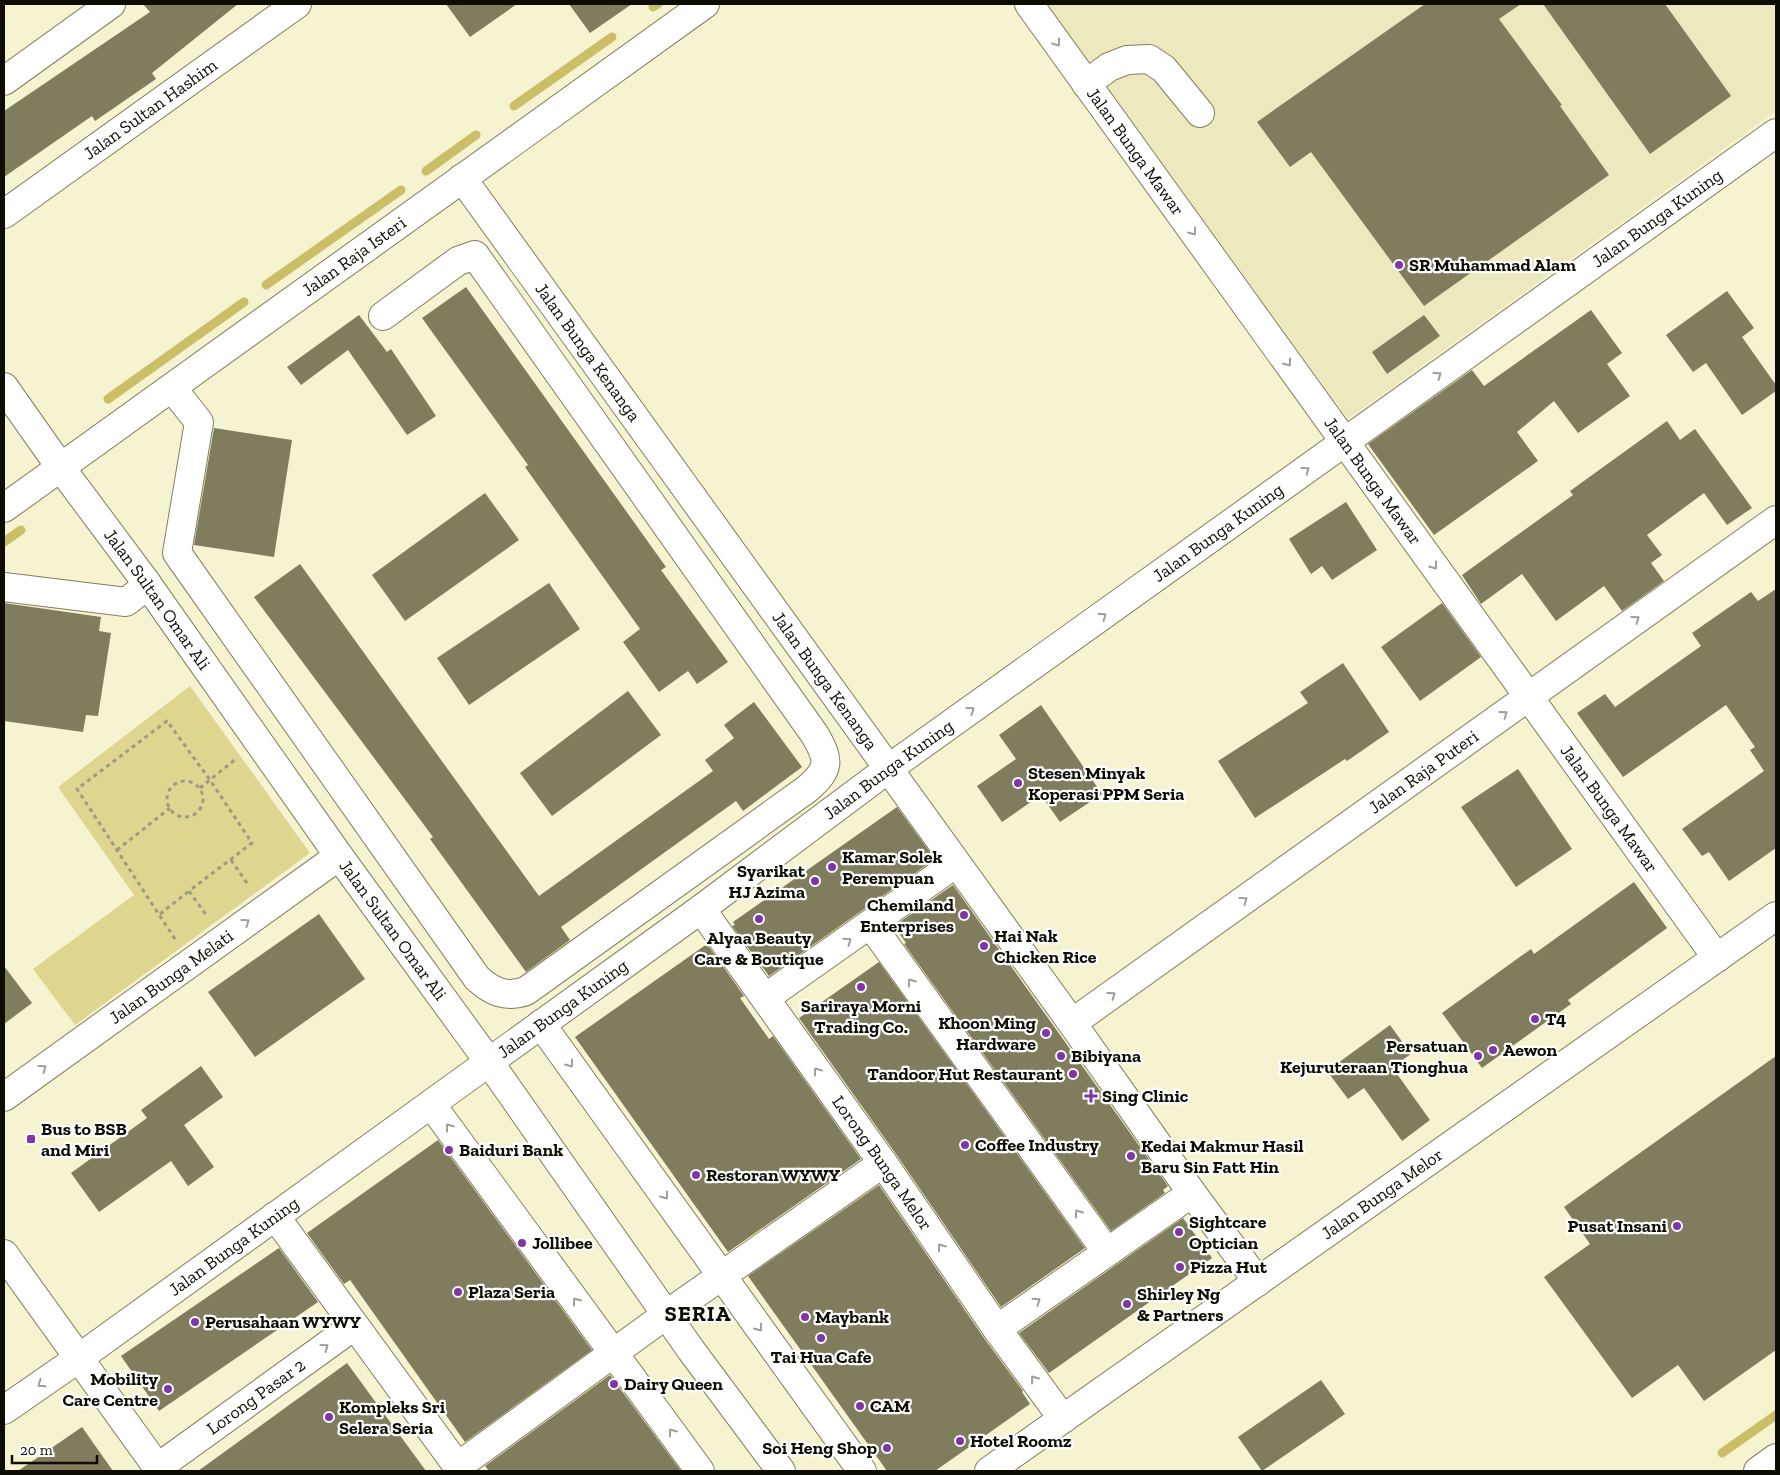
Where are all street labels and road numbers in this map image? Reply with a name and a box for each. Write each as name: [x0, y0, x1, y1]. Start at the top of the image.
street label: Jalan Sultan Hashim: [79, 54, 222, 165]
street label: Jalan Bunga Mawar: [1082, 83, 1189, 220]
street label: Jalan Bunga Kuning: [1588, 164, 1727, 272]
street label: Jalan Raja Isteri: [298, 212, 410, 301]
street label: Jalan Bunga Kenanga: [530, 279, 646, 426]
street label: Jalan Bunga Mawar: [1319, 413, 1426, 549]
street label: Jalan Bunga Kuning: [1148, 478, 1288, 587]
street label: Jalan Sultan Omar Ali: [99, 525, 215, 674]
street label: Jalan Bunga Kenanga: [767, 607, 883, 755]
street label: Jalan Bunga Kuning: [819, 715, 958, 824]
street label: Jalan Raja Puteri: [1364, 725, 1483, 819]
street label: Jalan Bunga Mawar: [1556, 740, 1663, 877]
street label: Jalan Sultan Omar Ali: [334, 856, 451, 1005]
street label: Jalan Bunga Melati: [105, 925, 238, 1029]
street label: Jalan Bunga Kuning: [493, 954, 632, 1063]
street label: Lorong Bunga Melor: [827, 1091, 937, 1235]
street label: Jalan Bunga Melor: [1317, 1143, 1447, 1244]
street label: Jalan Bunga Kuning: [164, 1192, 303, 1301]
street label: Lorong Pasar 2: [202, 1354, 310, 1440]

